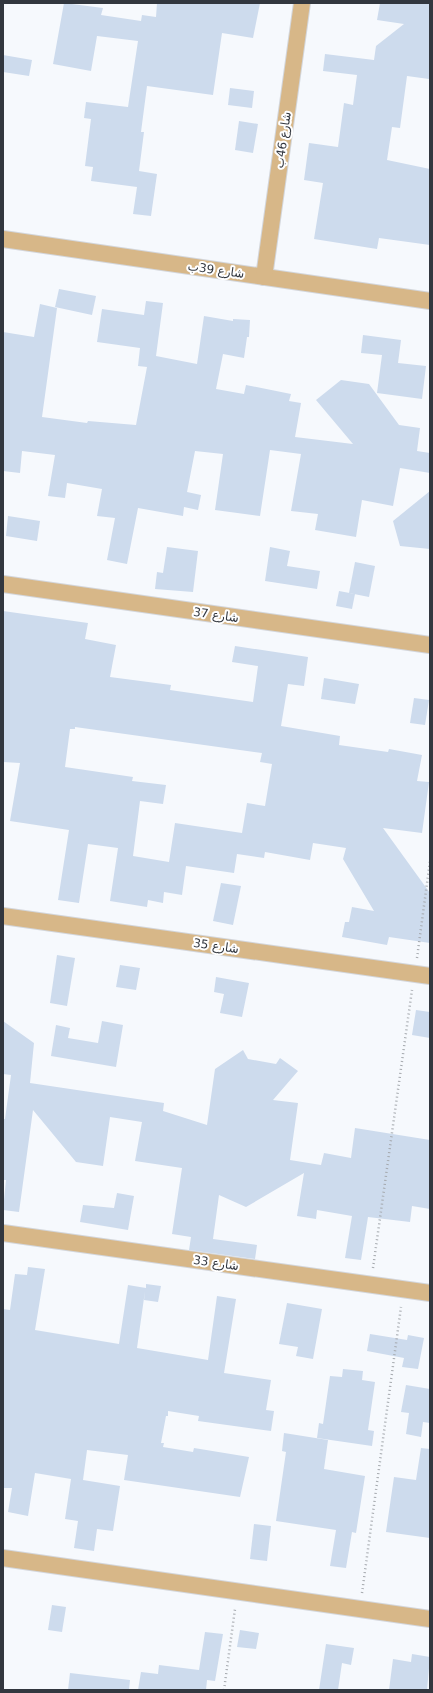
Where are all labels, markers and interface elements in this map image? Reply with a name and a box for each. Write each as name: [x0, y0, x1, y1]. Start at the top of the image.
street label: شارع 46ب: [272, 111, 295, 169]
street label: شارع 39ب: [187, 259, 245, 282]
street label: شارع 37: [192, 605, 240, 626]
street label: شارع 35: [192, 936, 240, 957]
street label: شارع 33: [192, 1253, 240, 1274]

